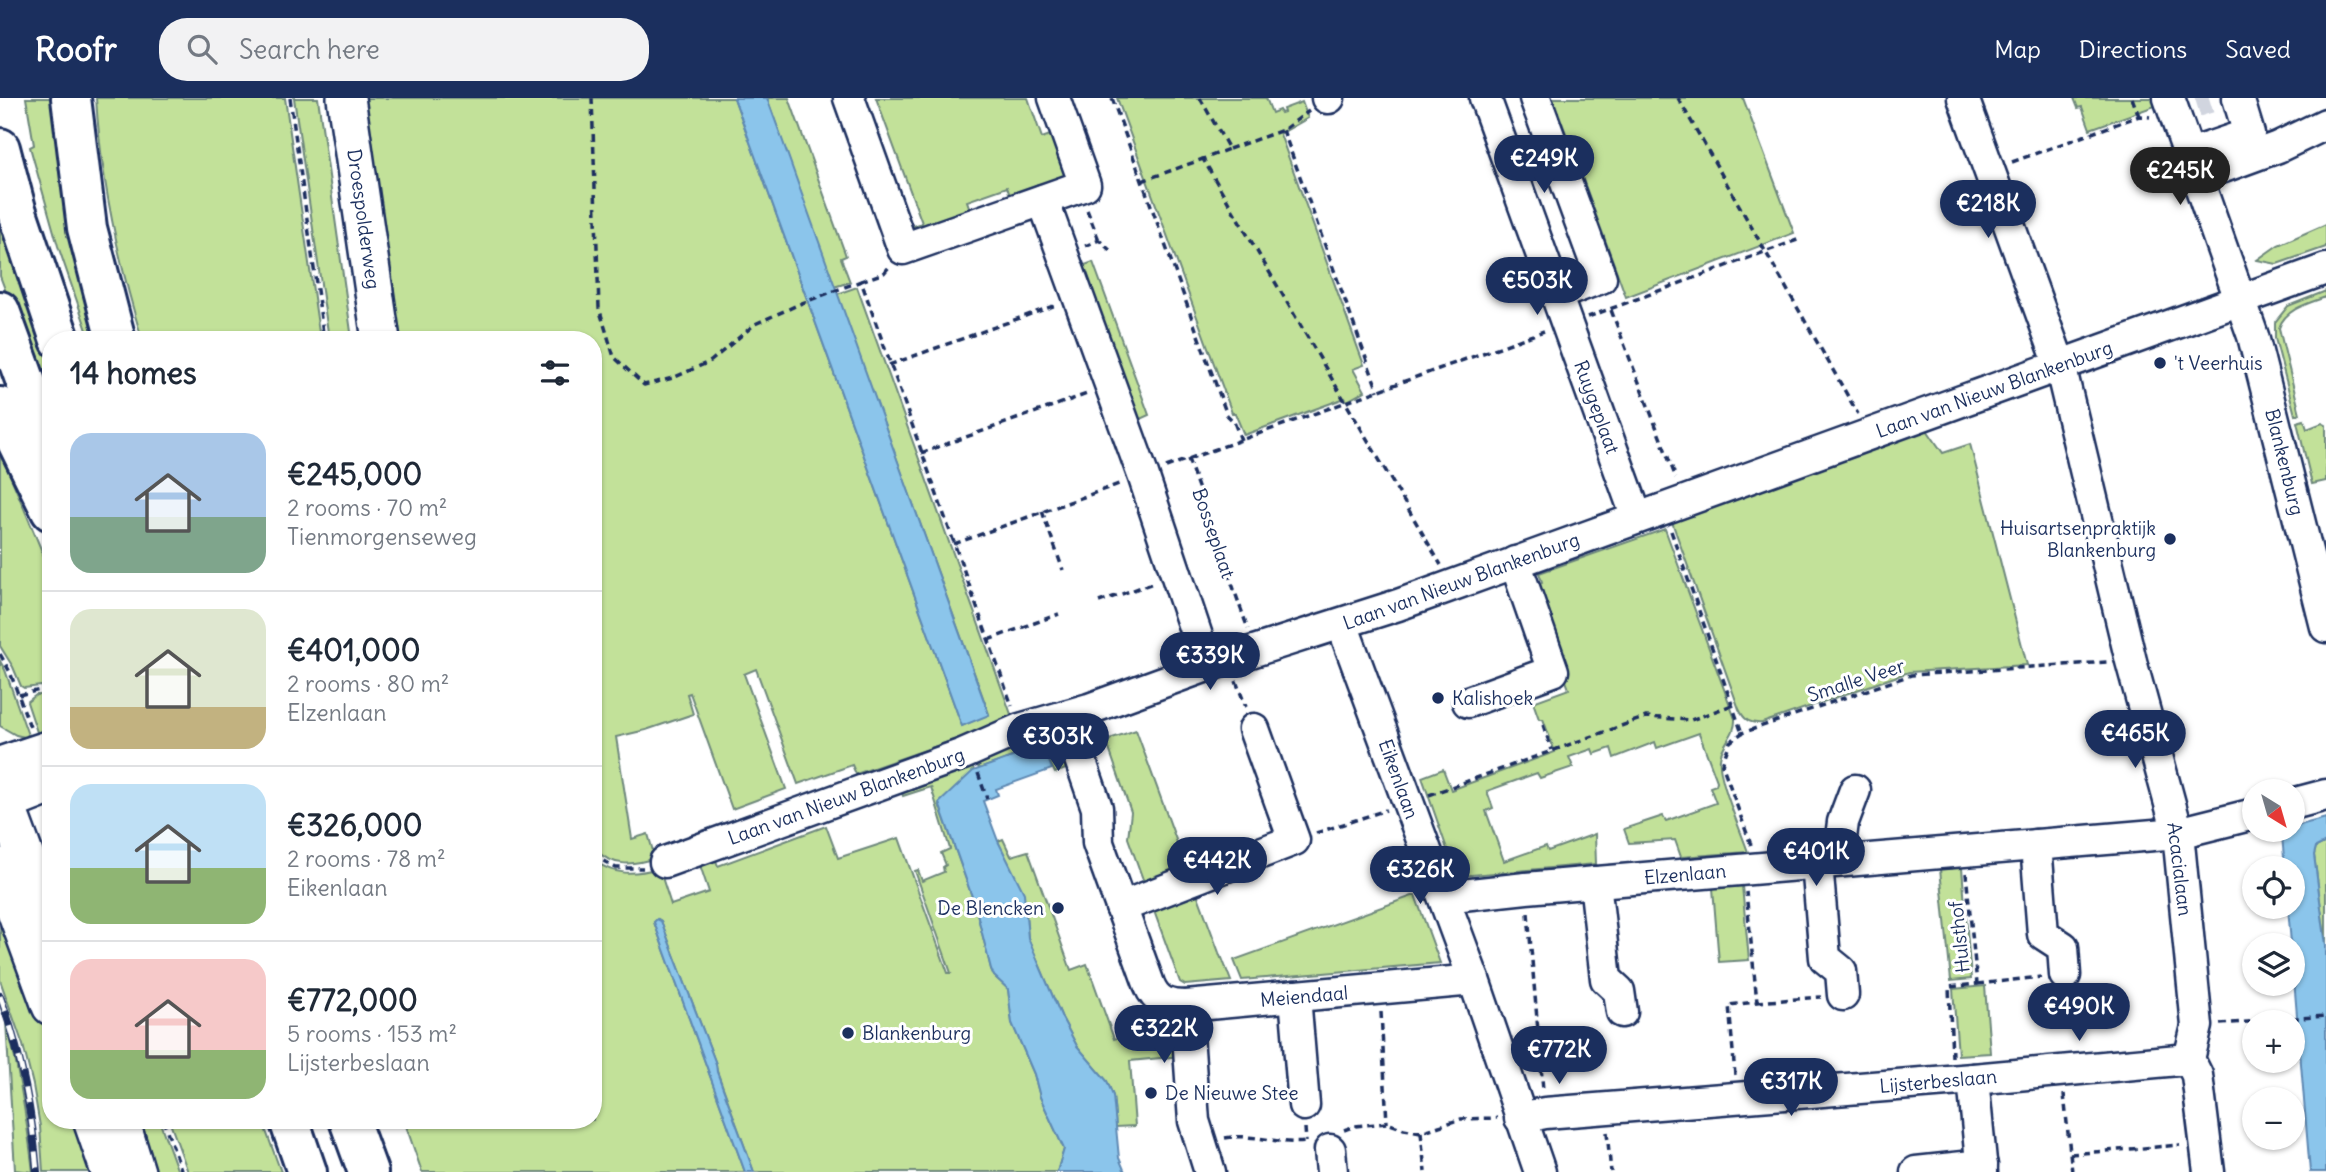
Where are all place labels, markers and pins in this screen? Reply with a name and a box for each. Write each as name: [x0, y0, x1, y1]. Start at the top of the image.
pin: €249K: [1495, 136, 1593, 195]
pin: €245K: [2131, 148, 2229, 207]
pin: €218K: [1939, 180, 2037, 240]
pin: €503K: [1488, 258, 1586, 317]
place label: 't Veerhuis: [2174, 351, 2263, 375]
marker: 't Veerhuis: [2152, 355, 2168, 371]
place label: Huisartsenpraktijk Blankenburg: [2000, 516, 2156, 562]
marker: Huisartsenpraktijk Blankenburg: [2162, 531, 2178, 547]
pin: €339K: [1161, 632, 1259, 692]
place label: Kalishoek: [1452, 686, 1533, 710]
marker: Kalishoek: [1430, 690, 1446, 706]
pin: €465K: [2086, 710, 2184, 770]
pin: €303K: [1009, 714, 1107, 773]
pin: €401K: [1767, 828, 1865, 888]
pin: €442K: [1168, 838, 1266, 897]
pin: €326K: [1371, 846, 1469, 906]
place label: De Blencken: [937, 896, 1044, 920]
marker: De Blencken: [1050, 900, 1066, 916]
pin: €490K: [2030, 984, 2128, 1043]
pin: €322K: [1115, 1006, 1213, 1065]
place label: Blankenburg: [862, 1021, 971, 1045]
marker: Blankenburg: [840, 1025, 856, 1041]
pin: €772K: [1510, 1026, 1608, 1086]
pin: €317K: [1742, 1058, 1840, 1118]
place label: De Nieuwe Stee: [1165, 1081, 1298, 1105]
marker: De Nieuwe Stee: [1143, 1085, 1159, 1101]

